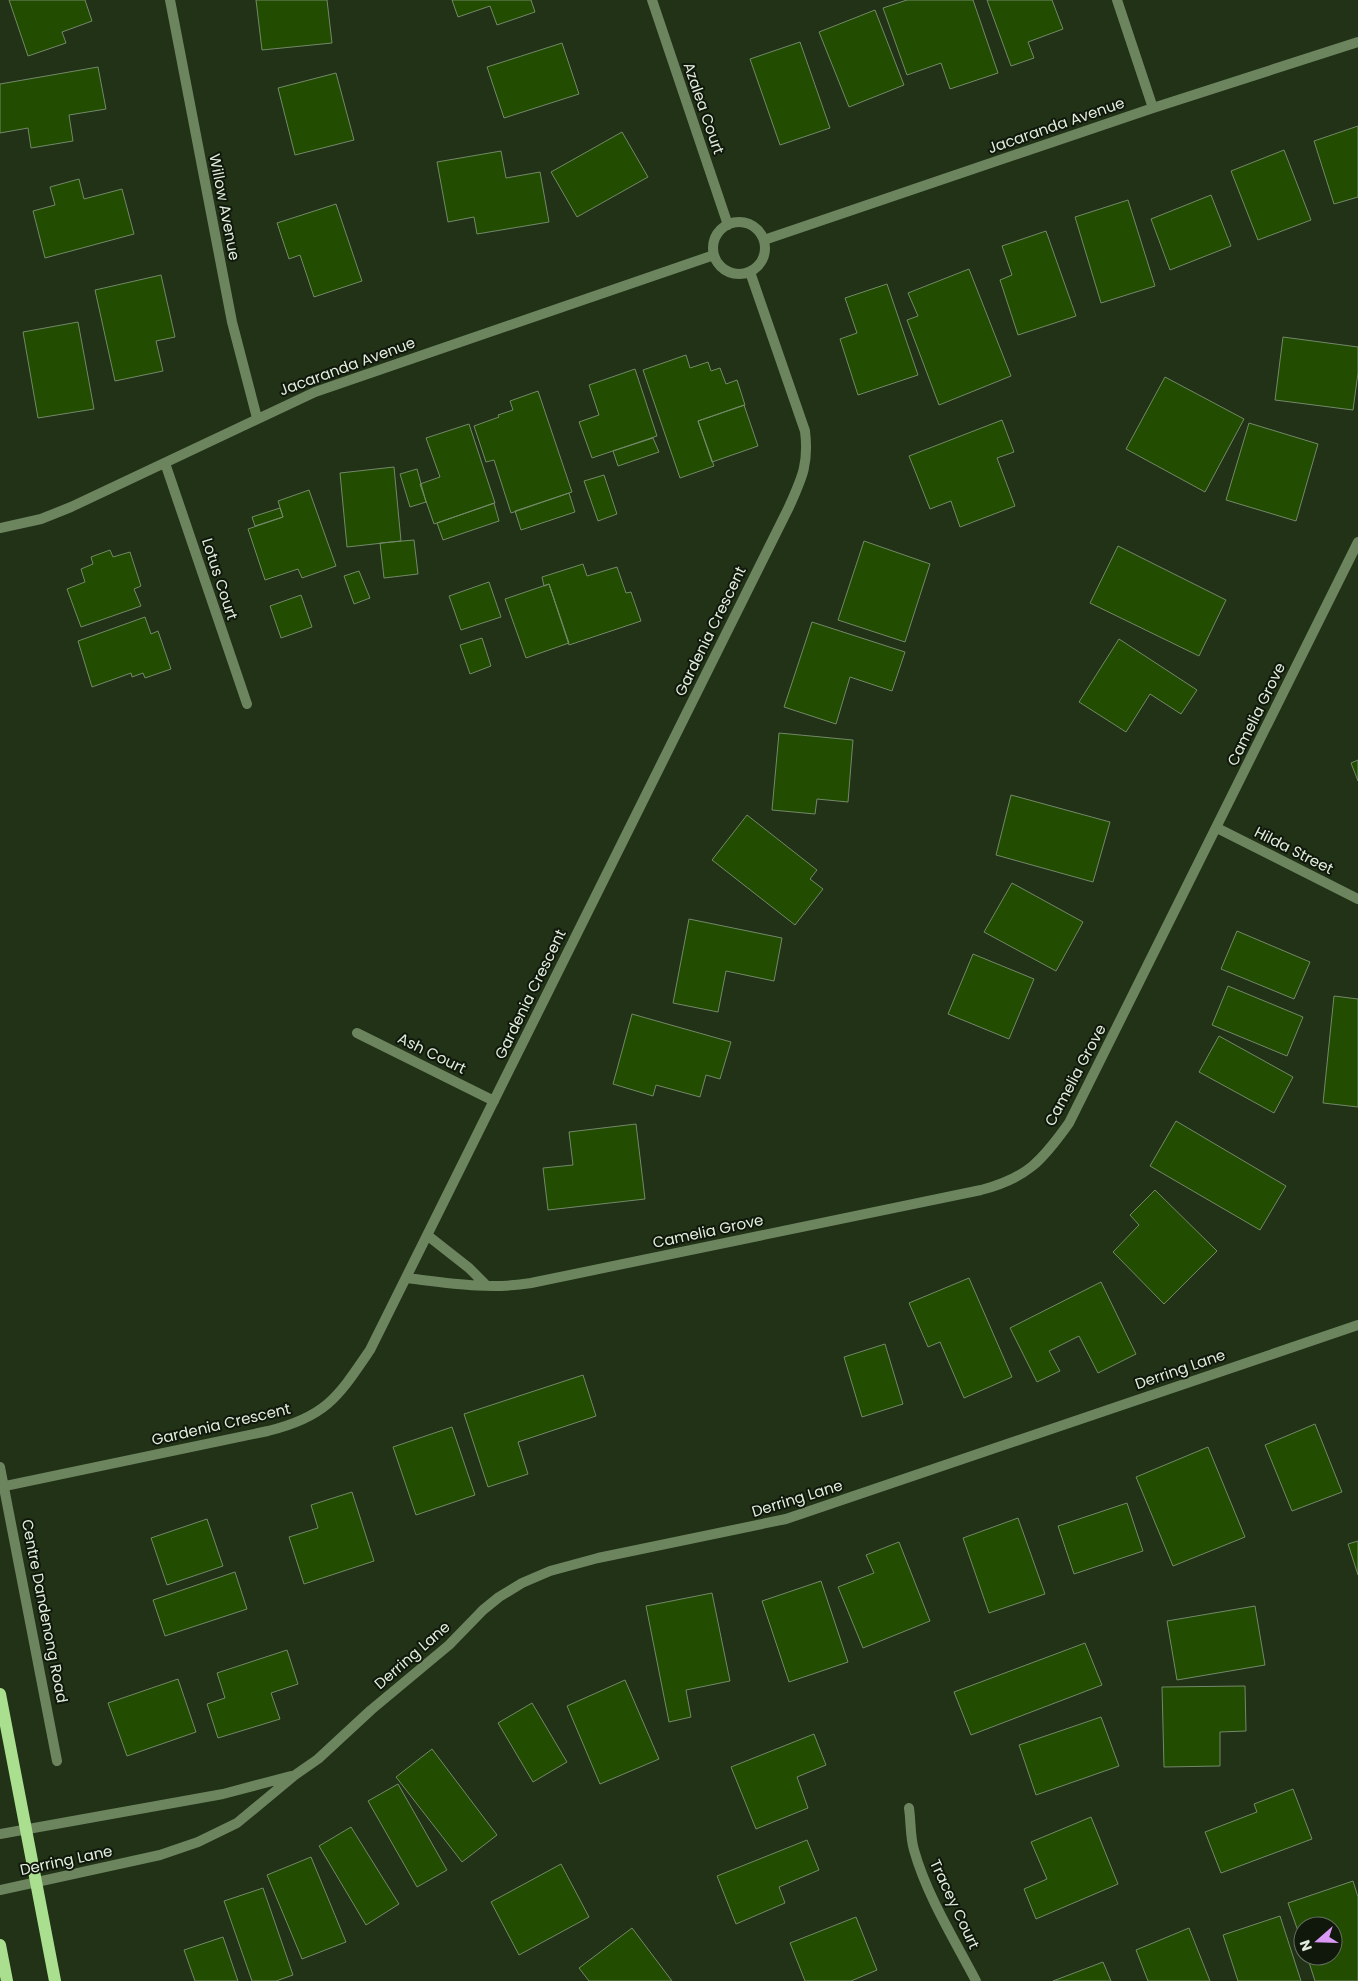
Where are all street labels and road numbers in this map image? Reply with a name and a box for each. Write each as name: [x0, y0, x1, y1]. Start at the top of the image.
street label: Azalea Court: [678, 59, 730, 157]
street label: Jacaranda Avenue: [985, 92, 1127, 158]
street label: Willow Avenue: [204, 152, 246, 262]
street label: Jacaranda Avenue: [276, 332, 418, 400]
street label: Lotus Court: [197, 535, 243, 623]
street label: Gardenia Crescent: [669, 563, 751, 699]
street label: Camelia Grove: [1222, 659, 1290, 769]
street label: Hilda Street: [1251, 821, 1337, 879]
street label: Gardenia Crescent: [489, 926, 571, 1062]
street label: Camelia Grove: [1039, 1020, 1111, 1130]
street label: Ash Court: [394, 1027, 470, 1079]
street label: Camelia Grove: [651, 1209, 765, 1253]
street label: Derring Lane: [1132, 1344, 1228, 1394]
street label: Gardenia Crescent: [149, 1398, 293, 1450]
street label: Derring Lane: [749, 1474, 845, 1522]
street label: Centre Dandenong Road: [17, 1517, 73, 1705]
street label: Derring Lane: [370, 1616, 454, 1694]
street label: Derring Lane: [18, 1840, 114, 1880]
street label: Tracey Court: [925, 1856, 985, 1952]

